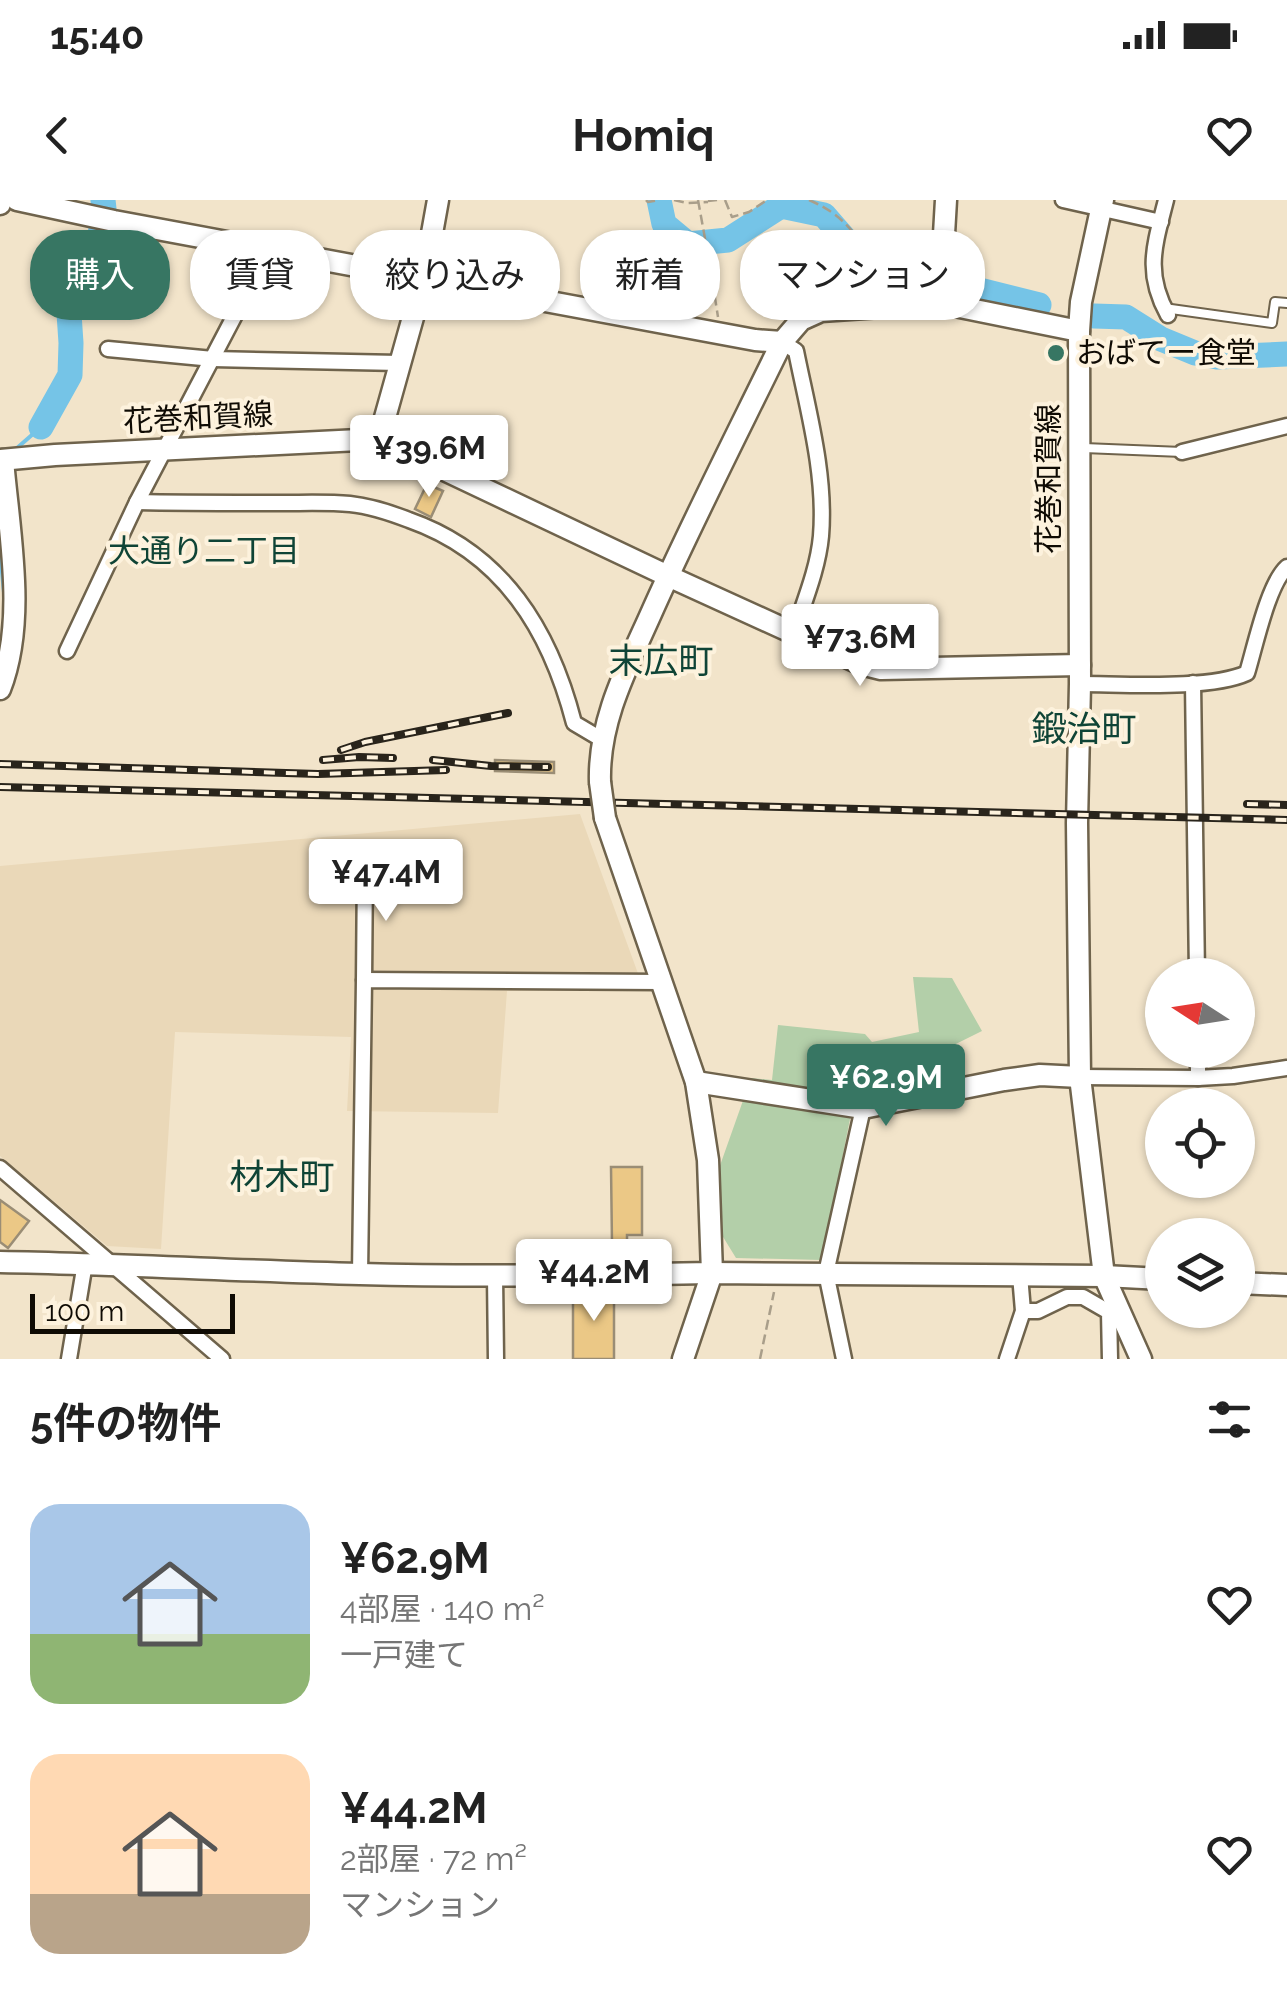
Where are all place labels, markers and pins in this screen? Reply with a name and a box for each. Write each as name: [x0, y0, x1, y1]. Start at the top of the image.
place label: おばてー食堂: [1076, 335, 1256, 370]
marker: おばてー食堂: [1045, 342, 1067, 364]
pin: ¥39.6M: [348, 415, 510, 500]
pin: ¥73.6M: [779, 604, 941, 689]
pin: ¥47.4M: [305, 839, 467, 924]
pin: ¥62.9M: [805, 1044, 967, 1129]
pin: ¥44.2M: [513, 1239, 675, 1324]

